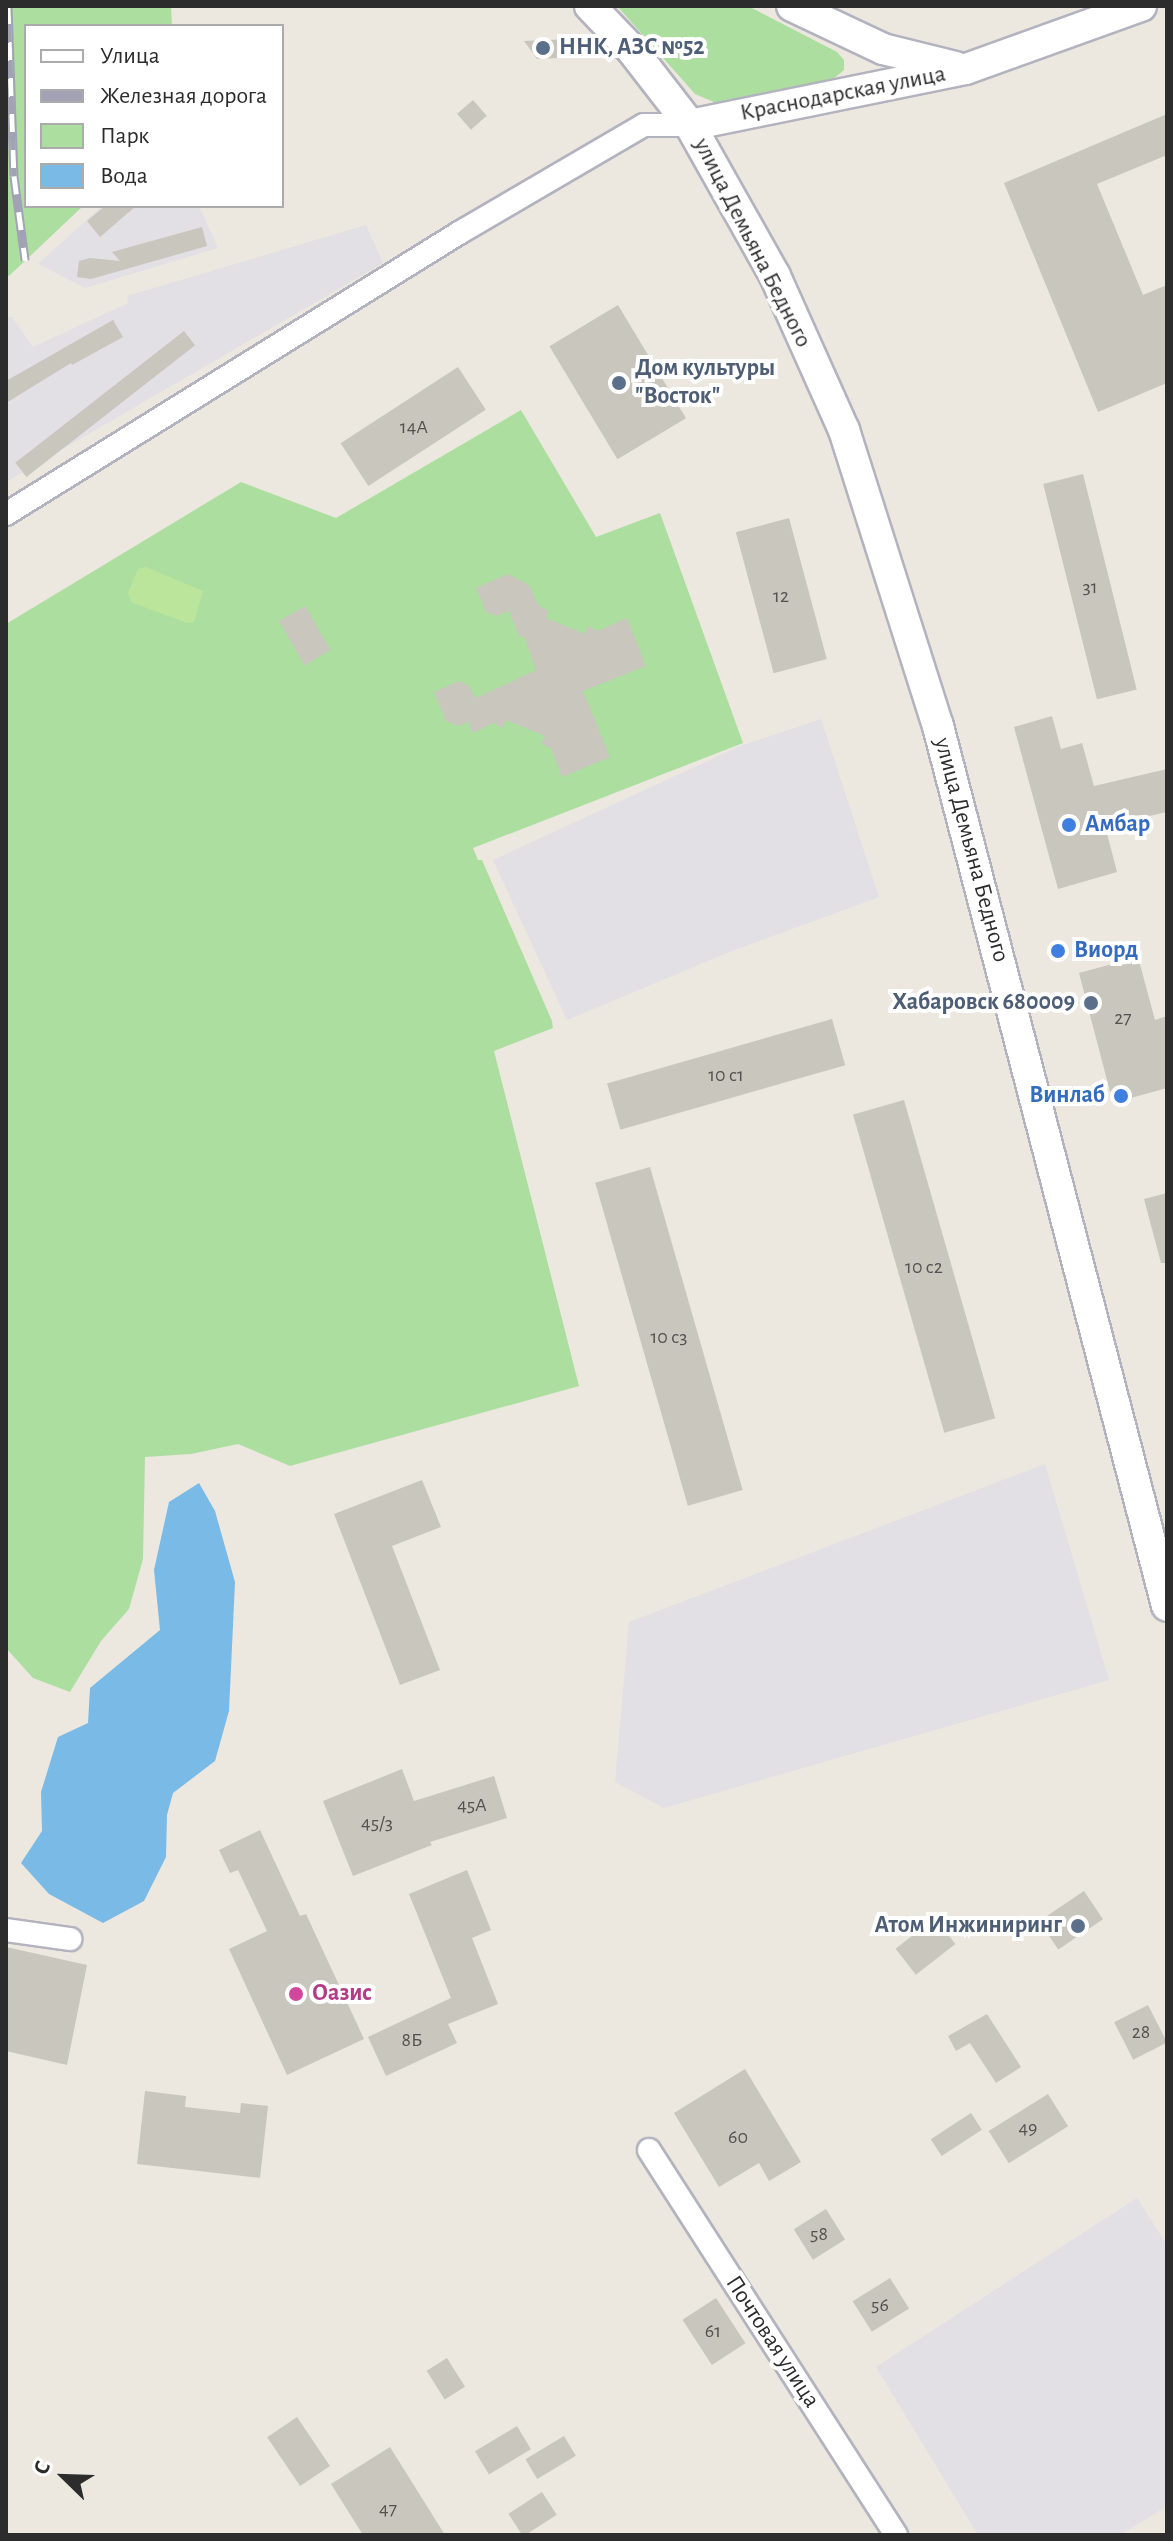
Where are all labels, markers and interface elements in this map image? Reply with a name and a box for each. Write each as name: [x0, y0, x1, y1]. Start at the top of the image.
legend: [24, 24, 284, 208]
place label: ННК, АЗС №52: [559, 34, 705, 62]
marker: ННК, АЗС №52: [534, 39, 552, 57]
text: Улица: [100, 44, 160, 68]
street label: Краснодарская улица: [738, 60, 948, 128]
text: Железная дорога: [100, 84, 267, 108]
text: Парк: [100, 124, 149, 148]
street label: улица Демьяна Бедного: [687, 133, 817, 353]
text: Вода: [100, 164, 148, 188]
place label: Дом культуры "Восток": [635, 355, 775, 411]
marker: Дом культуры "Восток": [610, 374, 628, 392]
house number: 14А: [400, 415, 428, 439]
house number: 31: [1082, 575, 1098, 599]
house number: 12: [773, 584, 789, 608]
street label: улица Демьяна Бедного: [927, 735, 1015, 965]
place label: Амбар: [1085, 811, 1150, 839]
marker: Амбар: [1060, 816, 1078, 834]
place label: Виорд: [1074, 937, 1138, 965]
marker: Виорд: [1049, 942, 1067, 960]
place label: Хабаровск 680009: [892, 989, 1075, 1017]
marker: Хабаровск 680009: [1082, 994, 1100, 1012]
house number: 27: [1114, 1006, 1132, 1030]
house number: 10 с1: [708, 1063, 744, 1087]
place label: Винлаб: [1029, 1082, 1105, 1110]
marker: Винлаб: [1112, 1087, 1130, 1105]
house number: 10 с2: [905, 1255, 943, 1279]
house number: 10 с3: [650, 1325, 688, 1349]
house number: 45А: [457, 1793, 487, 1817]
house number: 45/3: [361, 1811, 393, 1835]
place label: Атом Инжиниринг: [875, 1912, 1062, 1940]
marker: Атом Инжиниринг: [1069, 1917, 1087, 1935]
place label: Оазис: [312, 1980, 372, 2008]
marker: Оазис: [287, 1985, 305, 2003]
house number: 28: [1132, 2020, 1150, 2044]
house number: 8Б: [402, 2028, 422, 2052]
house number: 49: [1018, 2116, 1038, 2140]
house number: 60: [728, 2125, 748, 2149]
house number: 58: [810, 2222, 828, 2246]
street label: Почтовая улица: [719, 2271, 825, 2413]
house number: 56: [871, 2293, 889, 2317]
house number: 61: [705, 2319, 721, 2343]
north arrow: [24, 2437, 104, 2517]
text: С: [29, 2458, 54, 2478]
house number: 47: [379, 2497, 397, 2521]

